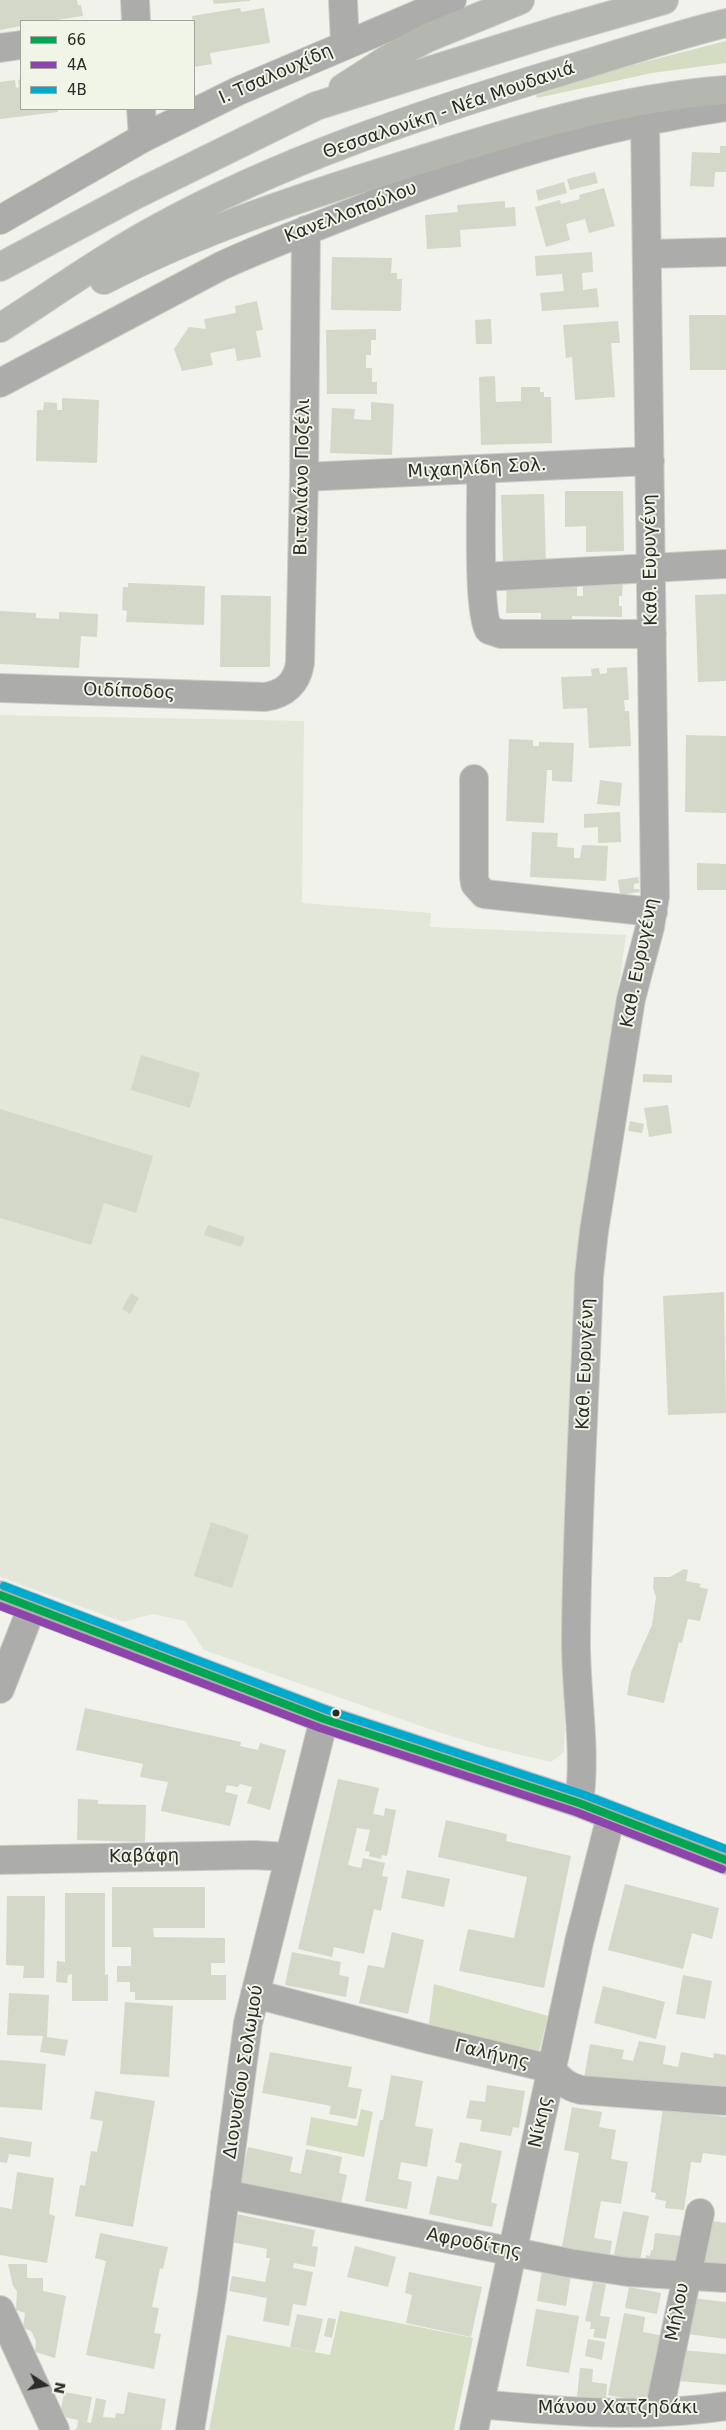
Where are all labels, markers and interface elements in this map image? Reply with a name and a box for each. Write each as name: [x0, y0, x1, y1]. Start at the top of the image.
legend: [20, 20, 195, 110]
text: 66: [67, 31, 86, 49]
street label: Ι. Τσαλουχίδη: [216, 40, 336, 110]
text: 4Α: [67, 56, 87, 74]
street label: Θεσσαλονίκη - Νέα Μουδανιά: [320, 58, 578, 164]
text: 4Β: [67, 81, 87, 99]
street label: Κανελλοπούλου: [282, 178, 420, 248]
street label: Βιταλιάνο Ποζέλι: [291, 398, 315, 556]
street label: Μιχαηλίδη Σολ.: [407, 455, 547, 483]
street label: Καθ. Ευρυγένη: [639, 494, 663, 626]
street label: Οιδίποδος: [83, 680, 175, 704]
street label: Καθ. Ευρυγένη: [617, 896, 663, 1030]
street label: Καθ. Ευρυγένη: [573, 1298, 599, 1430]
unlabelled marker: [331, 1708, 341, 1718]
street label: Καβάφη: [109, 1846, 179, 1868]
street label: Διονυσίου Σολωμού: [220, 1984, 268, 2160]
street label: Γαλήνης: [453, 2036, 531, 2074]
street label: Νίκης: [525, 2094, 557, 2150]
street label: Αφροδίτης: [425, 2224, 523, 2264]
street label: Μήλου: [662, 2281, 694, 2343]
north arrow: [20, 2360, 70, 2410]
text: N: [51, 2381, 69, 2395]
street label: Μάνου Χατζηδάκι: [538, 2397, 698, 2419]

